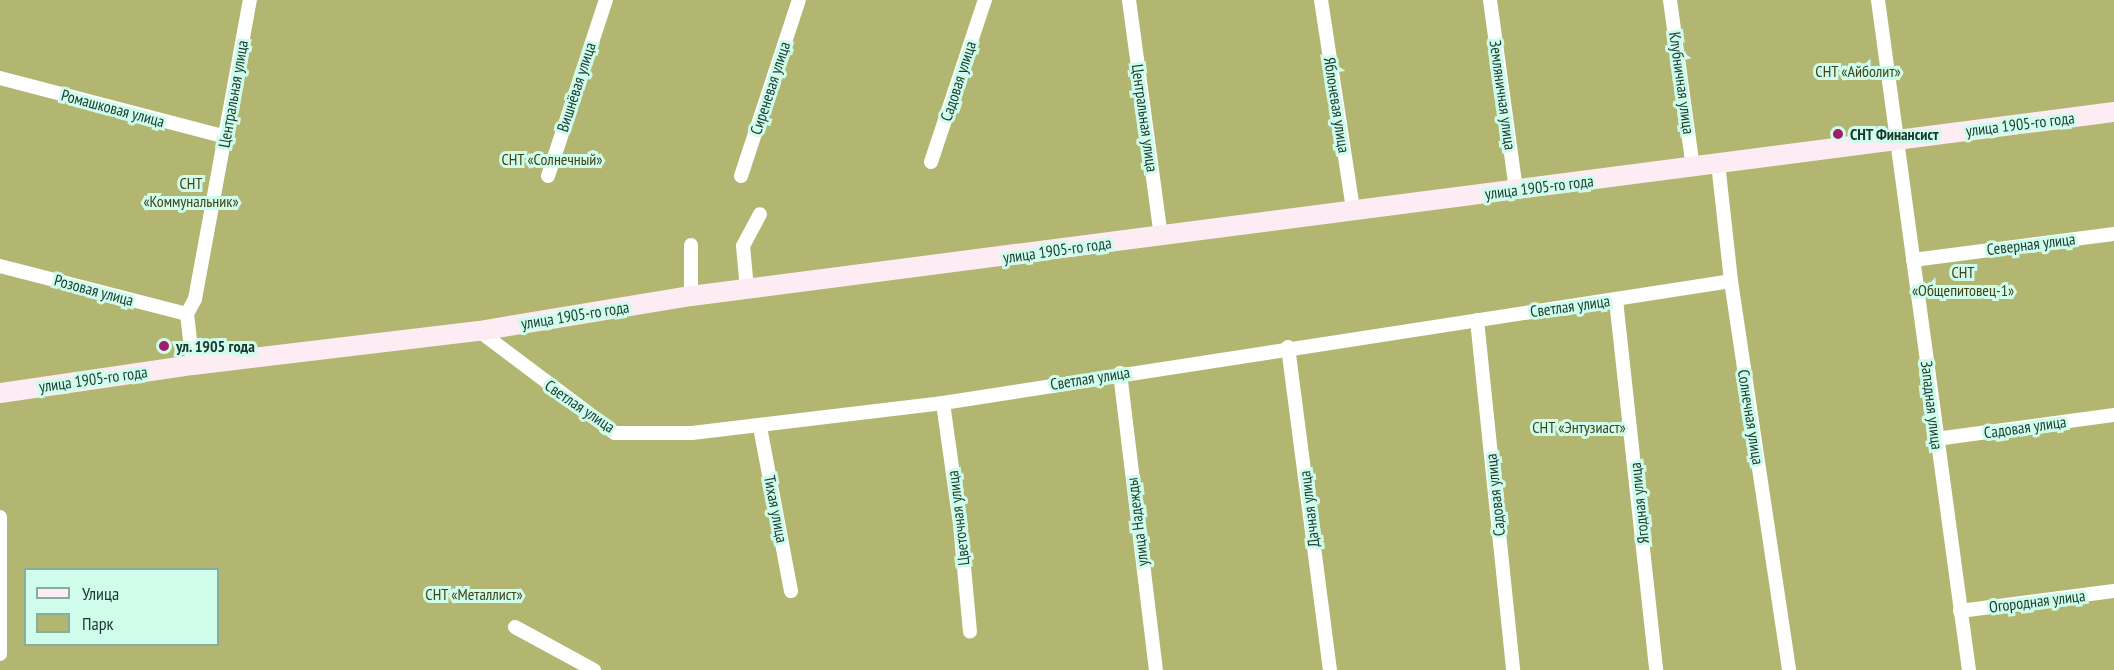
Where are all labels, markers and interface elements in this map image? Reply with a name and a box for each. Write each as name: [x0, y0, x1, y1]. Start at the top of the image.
street label: Клубничная улица: [1665, 31, 1699, 135]
street label: Центральная улица: [214, 39, 252, 149]
street label: Сиреневая улица: [746, 39, 794, 137]
street label: Садовая улица: [936, 39, 980, 123]
street label: Земляничная улица: [1486, 39, 1520, 151]
street label: Вишнёвая улица: [553, 40, 599, 134]
street label: Яблоневая улица: [1320, 56, 1354, 154]
park label: СНТ «Айболит»: [1815, 61, 1901, 81]
street label: Центральная улица: [1128, 63, 1162, 173]
street label: Ромашковая улица: [59, 85, 167, 131]
street label: улица 1905-го года: [1965, 108, 2075, 140]
place label: СНТ Финансист: [1850, 124, 1939, 144]
marker: СНТ Финансист: [1831, 127, 1845, 141]
park label: СНТ «Солнечный»: [501, 149, 603, 169]
street label: улица 1905-го года: [1484, 171, 1594, 203]
park label: СНТ «Коммунальник»: [143, 173, 239, 211]
street label: Северная улица: [1986, 229, 2076, 259]
street label: улица 1905-го года: [1002, 233, 1112, 267]
park label: СНТ «Общепитовец-1»: [1912, 262, 2014, 300]
street label: Розовая улица: [52, 270, 136, 310]
street label: Светлая улица: [1529, 291, 1611, 321]
street label: улица 1905-го года: [519, 297, 631, 333]
place label: ул. 1905 года: [176, 336, 256, 356]
marker: ул. 1905 года: [157, 339, 171, 353]
street label: Западная улица: [1917, 359, 1947, 451]
street label: улица 1905-го года: [38, 362, 148, 396]
street label: Светлая улица: [1049, 362, 1131, 394]
street label: Солнечная улица: [1734, 368, 1768, 466]
street label: Светлая улица: [541, 376, 619, 436]
street label: Садовая улица: [1983, 412, 2067, 442]
park label: СНТ «Энтузиаст»: [1532, 417, 1626, 437]
street label: Садовая улица: [1481, 453, 1509, 537]
street label: Ягодная улица: [1625, 461, 1653, 545]
street label: Цветочная улица: [943, 469, 973, 567]
street label: Дачная улица: [1295, 470, 1323, 548]
street label: Тихая улица: [760, 474, 792, 544]
street label: улица Надежды: [1122, 477, 1152, 567]
legend: [24, 568, 219, 646]
text: Улица: [82, 582, 119, 605]
park label: СНТ «Металлист»: [425, 584, 523, 604]
street label: Огородная улица: [1988, 586, 2086, 616]
text: Парк: [82, 612, 113, 635]

